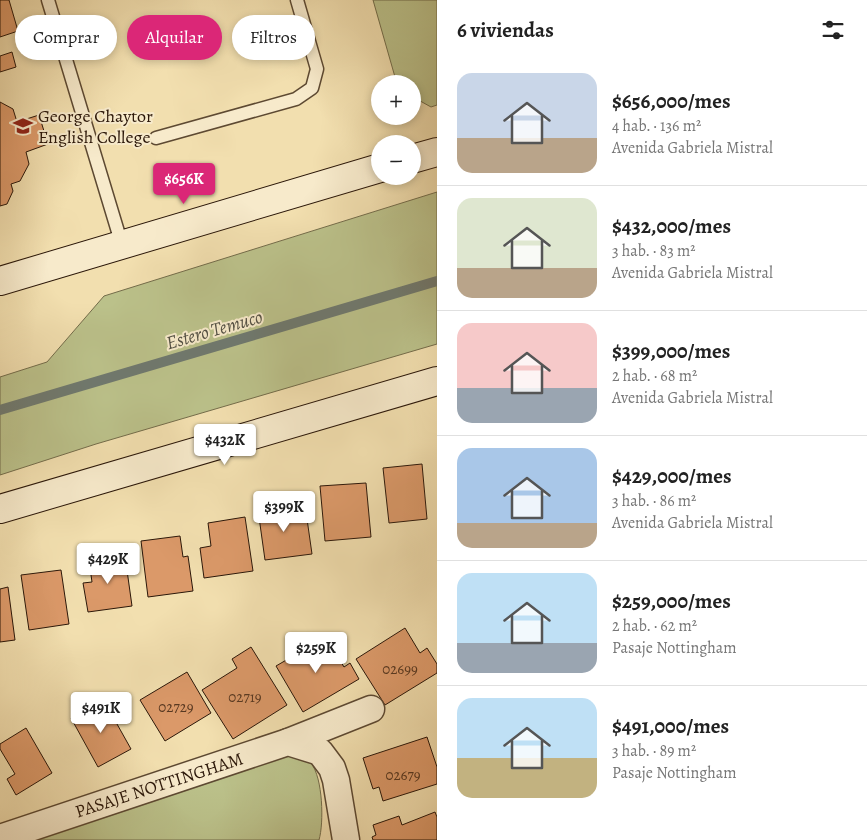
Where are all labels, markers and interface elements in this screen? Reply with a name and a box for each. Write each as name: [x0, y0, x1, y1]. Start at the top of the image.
chip: Comprar: [15, 15, 117, 60]
chip: Alquilar: [127, 15, 222, 60]
chip: Filtros: [232, 15, 315, 60]
text: 6 viviendas: [457, 16, 554, 44]
icon: filters: [819, 16, 847, 44]
map controls: [371, 75, 421, 185]
button: +: [371, 75, 421, 125]
text: $656,000/mes: [612, 87, 730, 115]
icon: home: [497, 93, 557, 153]
place label: George Chaytor English College: [38, 104, 153, 149]
school or university icon: George Chaytor English College: [12, 115, 34, 137]
text: 4 hab. · 136 m²: [612, 115, 701, 137]
button: −: [371, 135, 421, 185]
text: Avenida Gabriela Mistral: [612, 137, 773, 159]
pin: $656K: [149, 162, 219, 205]
text: $656K: [164, 168, 204, 190]
text: $432,000/mes: [612, 212, 731, 240]
icon: home: [497, 218, 557, 278]
text: 3 hab. · 83 m²: [612, 240, 696, 262]
text: Avenida Gabriela Mistral: [612, 262, 773, 284]
water label: Estero Temuco: [163, 304, 266, 356]
text: $399,000/mes: [612, 337, 730, 365]
icon: home: [497, 343, 557, 403]
text: 2 hab. · 68 m²: [612, 365, 697, 387]
text: Avenida Gabriela Mistral: [612, 387, 773, 409]
pin: $432K: [190, 424, 260, 466]
text: $432K: [205, 429, 245, 451]
text: $429,000/mes: [612, 462, 732, 490]
icon: home: [497, 468, 557, 528]
pin: $399K: [249, 490, 319, 533]
text: 3 hab. · 86 m²: [612, 490, 696, 512]
text: $399K: [264, 496, 304, 518]
text: Avenida Gabriela Mistral: [612, 512, 773, 534]
pin: $429K: [73, 542, 143, 585]
text: $429K: [88, 548, 128, 570]
text: $259,000/mes: [612, 587, 731, 615]
icon: home: [497, 593, 557, 653]
text: 2 hab. · 62 m²: [612, 615, 697, 637]
pin: $259K: [281, 632, 351, 674]
text: $259K: [296, 637, 336, 659]
text: Pasaje Nottingham: [612, 637, 737, 659]
house number: 02699: [382, 659, 418, 679]
house number: 02719: [228, 687, 262, 707]
pin: $491K: [66, 692, 136, 734]
text: $491K: [82, 697, 120, 719]
house number: 02729: [158, 697, 194, 717]
text: $491,000/mes: [612, 712, 729, 740]
icon: home: [497, 718, 557, 778]
text: 3 hab. · 89 m²: [612, 740, 696, 762]
street label: PASAJE NOTTINGHAM: [72, 746, 246, 824]
text: Pasaje Nottingham: [612, 762, 737, 784]
house number: 02679: [385, 765, 421, 785]

